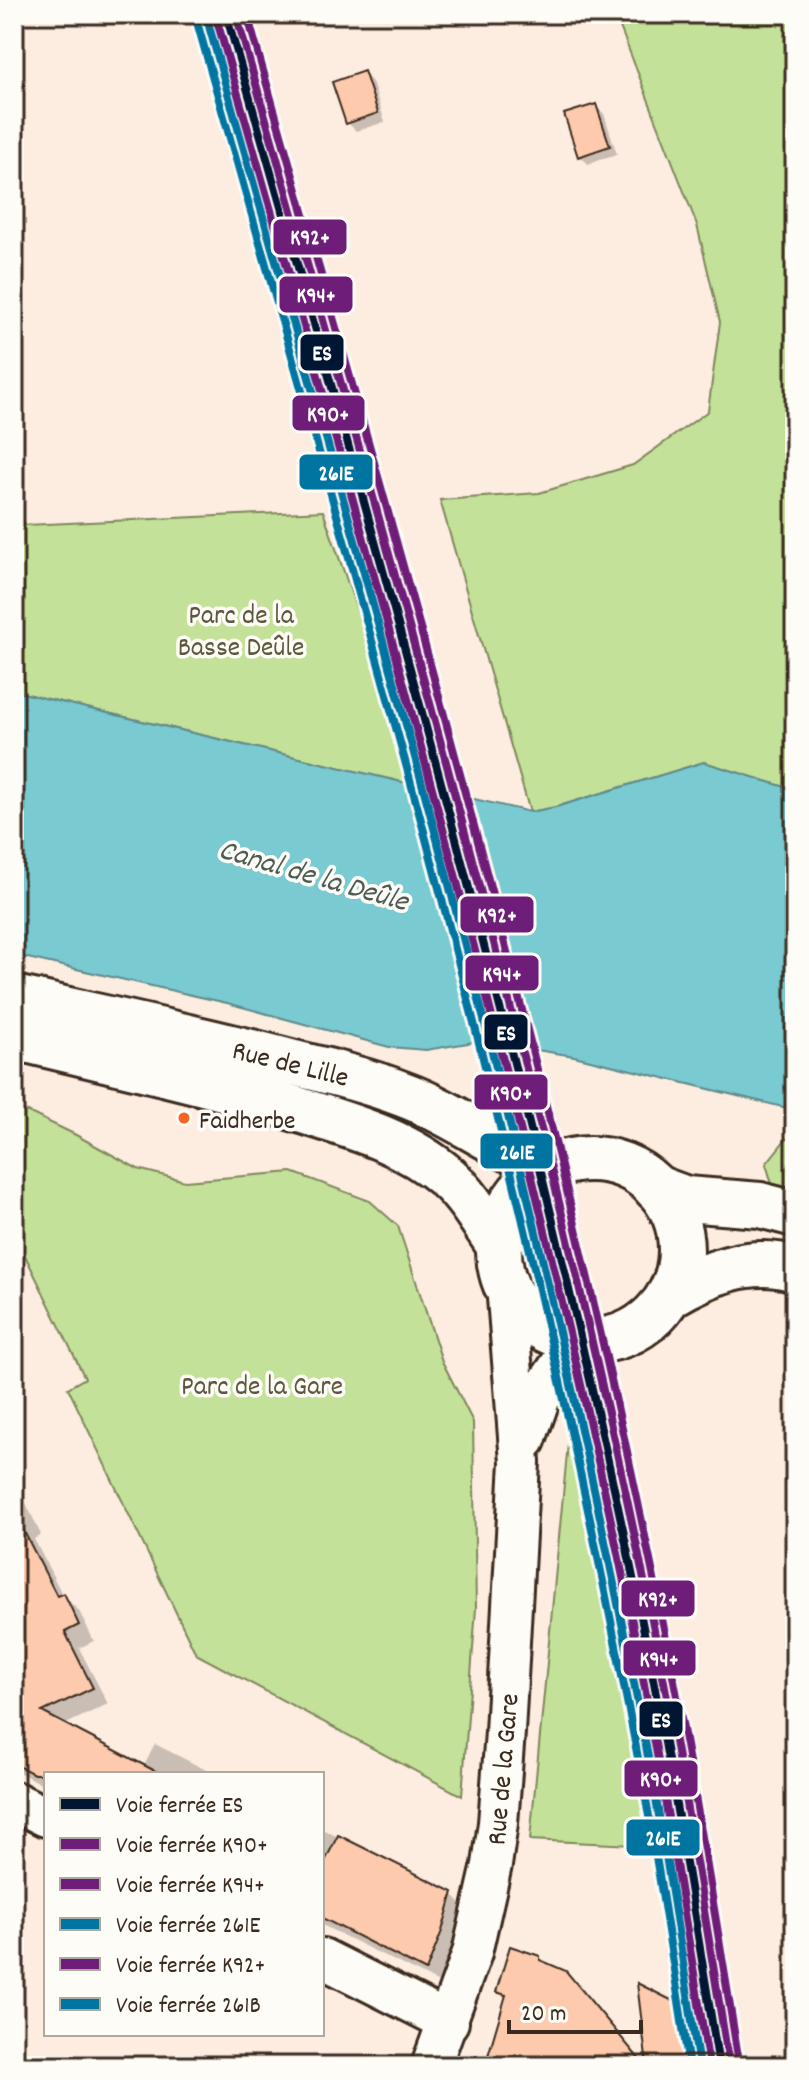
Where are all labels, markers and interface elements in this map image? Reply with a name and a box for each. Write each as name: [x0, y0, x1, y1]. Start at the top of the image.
line badge: K92+: [272, 218, 348, 256]
text: K92+: [290, 224, 330, 255]
line badge: K94+: [278, 275, 354, 314]
text: K94+: [296, 282, 336, 313]
line badge: ES: [299, 333, 345, 372]
text: ES: [312, 340, 332, 371]
line badge: K90+: [291, 394, 366, 432]
text: K90+: [307, 401, 349, 432]
line badge: 261E: [298, 453, 374, 491]
text: 261E: [318, 460, 355, 491]
park label: Parc de la Basse Deûle: [178, 598, 304, 670]
water label: Canal de la Deûle: [213, 831, 414, 926]
line badge: K92+: [459, 895, 535, 934]
text: K92+: [477, 902, 517, 933]
line badge: K94+: [464, 954, 540, 992]
text: K94+: [482, 961, 522, 992]
line badge: ES: [483, 1013, 529, 1051]
text: ES: [496, 1020, 516, 1051]
street label: Rue de Lille: [227, 1033, 352, 1101]
line badge: K90+: [473, 1073, 549, 1111]
text: K90+: [490, 1080, 532, 1111]
place label: Faidherbe: [199, 1104, 295, 1141]
marker: Faidherbe: [176, 1110, 192, 1126]
line badge: 261E: [479, 1132, 554, 1170]
text: 261E: [499, 1139, 536, 1170]
park label: Parc de la Gare: [181, 1369, 343, 1409]
line badge: K92+: [620, 1579, 696, 1618]
text: K92+: [638, 1586, 678, 1617]
line badge: K94+: [622, 1639, 697, 1677]
text: K94+: [639, 1646, 679, 1677]
street label: Rue de la Gare: [479, 1692, 533, 1847]
line badge: ES: [638, 1700, 684, 1738]
text: ES: [651, 1707, 671, 1738]
line badge: K90+: [623, 1759, 699, 1798]
text: K90+: [640, 1766, 682, 1797]
legend: [44, 1772, 324, 2036]
text: Voie ferrée ES: [116, 1790, 243, 1824]
line badge: 261E: [625, 1818, 701, 1857]
text: 261E: [645, 1825, 682, 1856]
text: Voie ferrée K90+: [116, 1830, 268, 1864]
text: Voie ferrée K94+: [116, 1870, 265, 1904]
text: Voie ferrée 261E: [116, 1910, 260, 1944]
text: Voie ferrée K92+: [116, 1950, 265, 1984]
scale bar: [509, 1984, 641, 2034]
text: Voie ferrée 261B: [116, 1990, 261, 2024]
text: 20 m: [521, 1998, 567, 2032]

